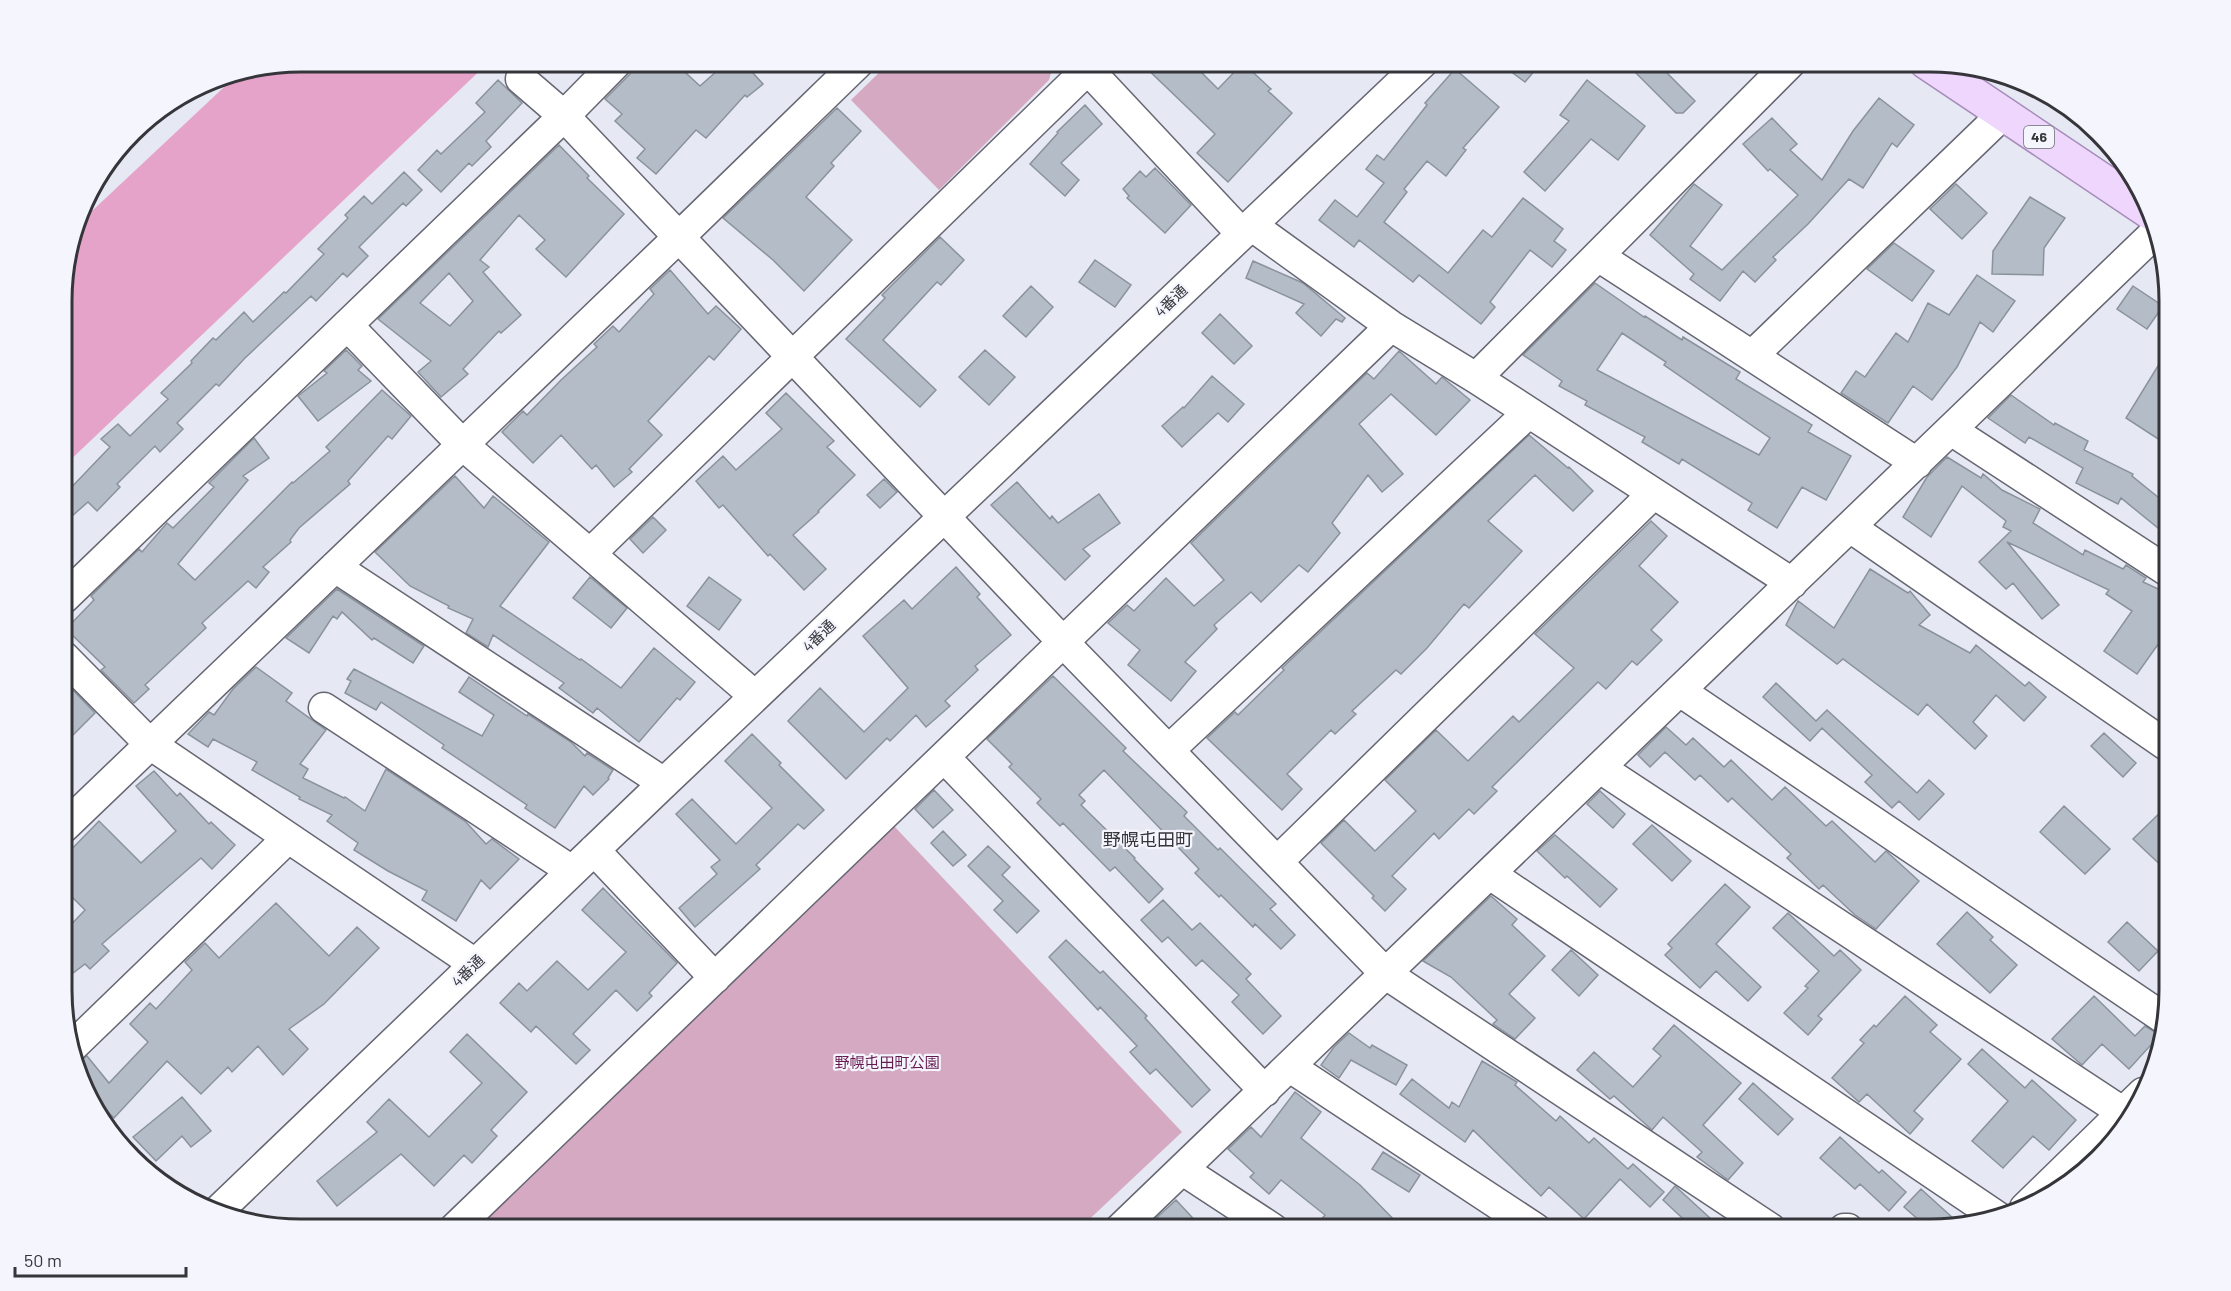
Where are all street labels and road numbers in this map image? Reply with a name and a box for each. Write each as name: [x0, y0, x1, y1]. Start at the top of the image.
road number: 46: [2024, 126, 2054, 148]
street label: 4番通: [1150, 281, 1190, 320]
street label: 4番通: [798, 616, 838, 655]
street label: 4番通: [447, 951, 487, 990]

